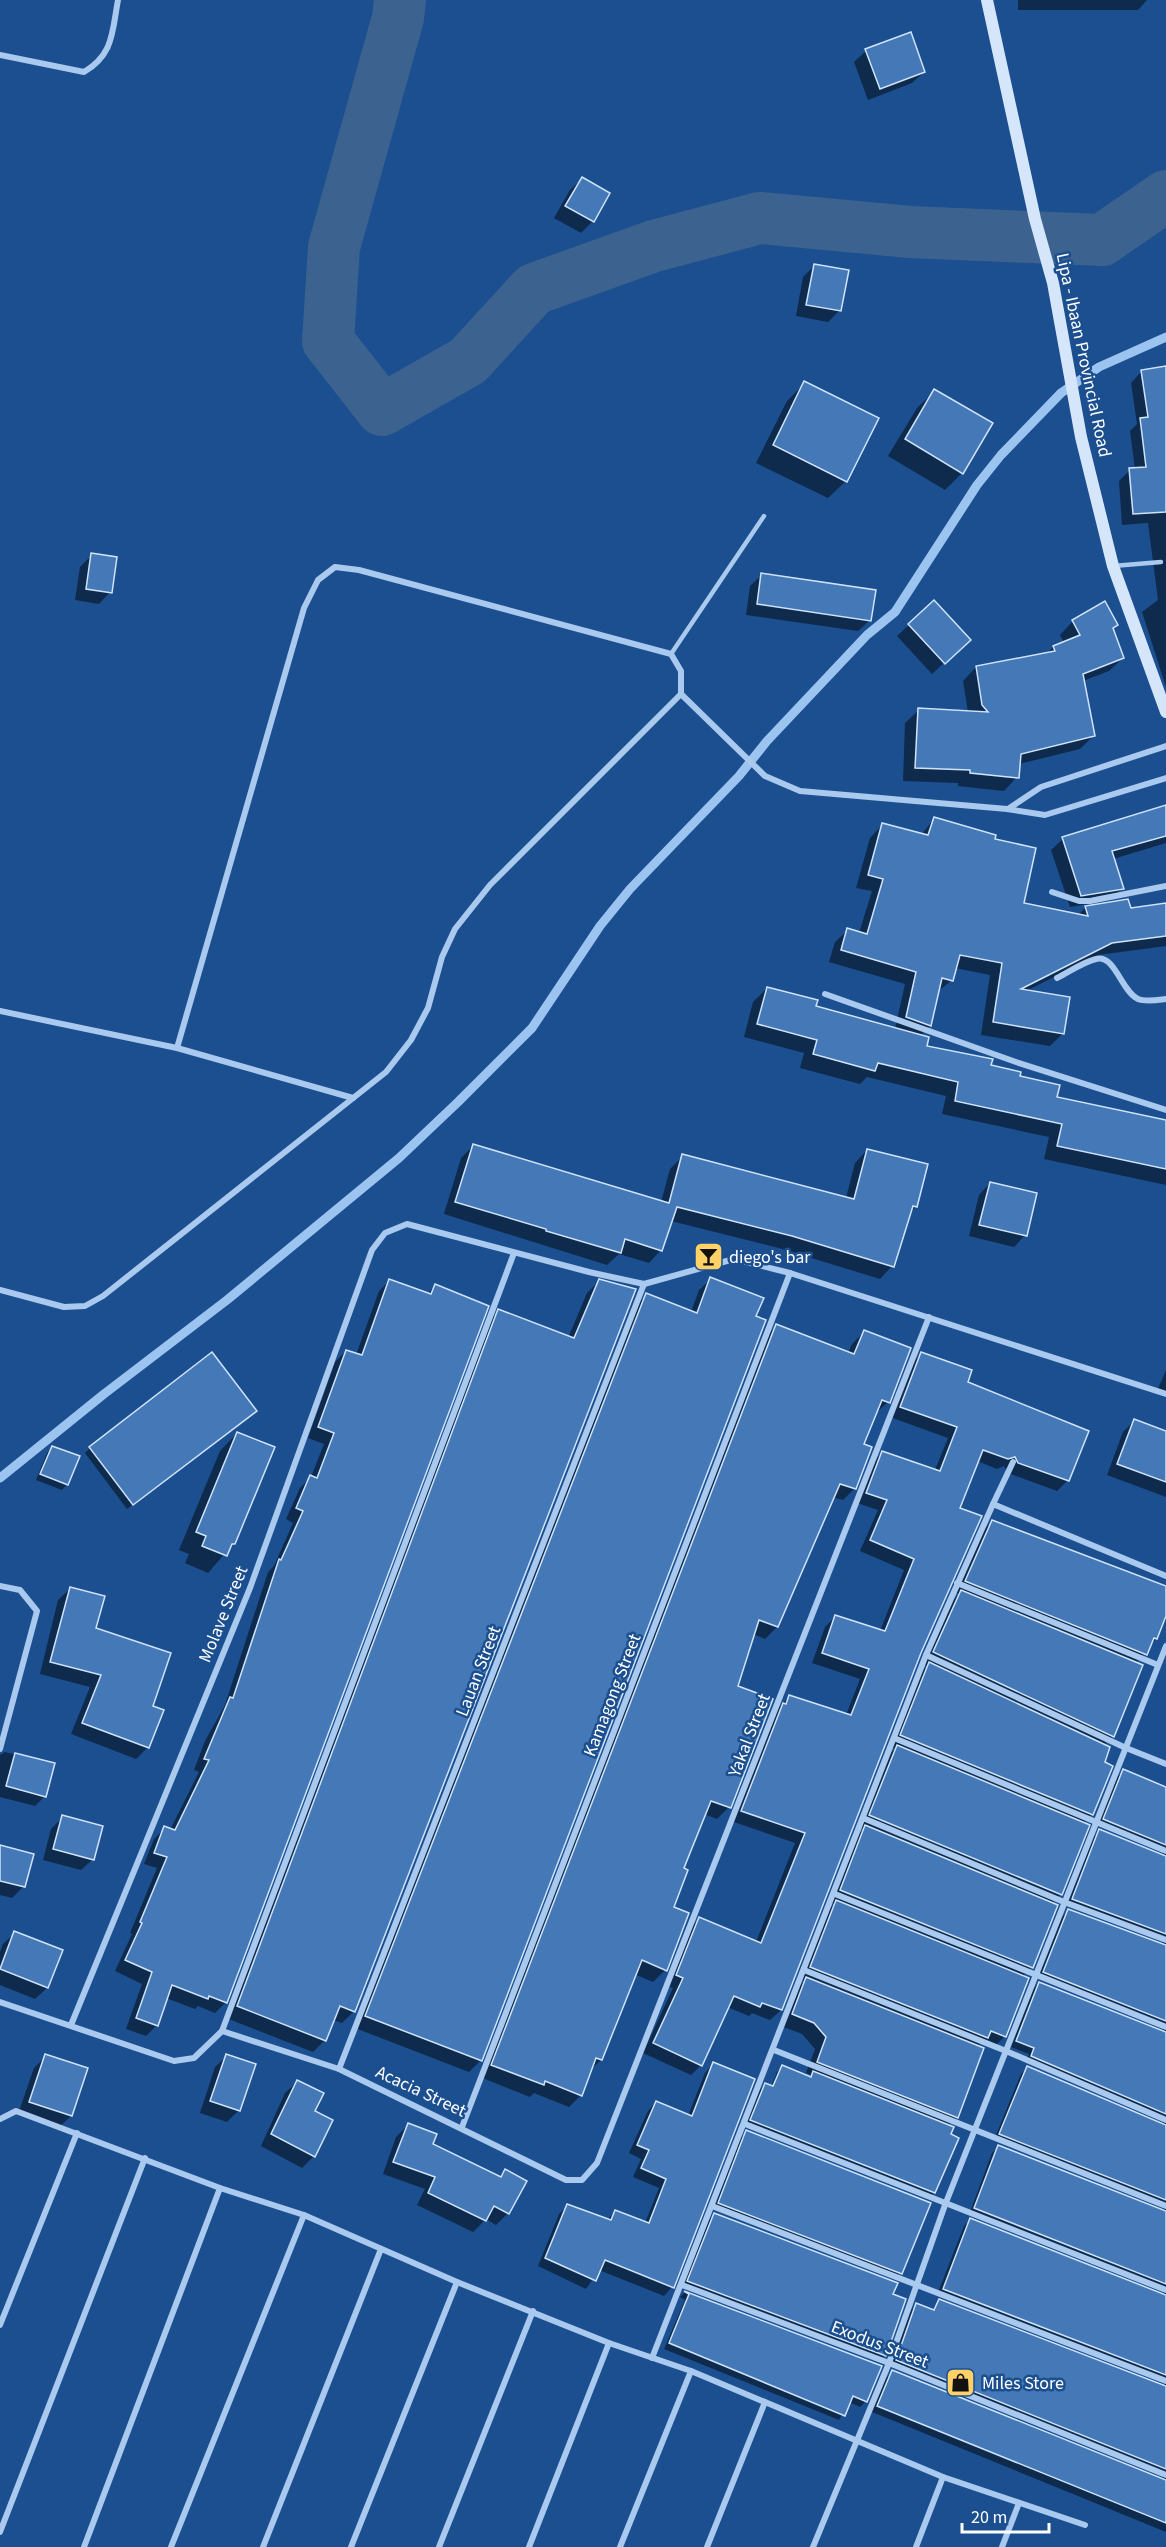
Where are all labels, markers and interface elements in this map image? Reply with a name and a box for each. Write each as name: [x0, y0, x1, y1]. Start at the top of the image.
street label: Lipa - Ibaan Provincial Road: [1050, 251, 1117, 459]
bar icon: diego's bar: [692, 1241, 724, 1273]
place label: diego's bar: [729, 1245, 811, 1270]
street label: Molave Street: [193, 1562, 254, 1666]
street label: Lauan Street: [450, 1622, 507, 1720]
street label: Kamagong Street: [578, 1630, 647, 1760]
street label: Yakal Street: [722, 1690, 777, 1781]
street label: Acacia Street: [371, 2060, 470, 2123]
street label: Exodus Street: [828, 2314, 932, 2374]
shop icon: Miles Store: [945, 2367, 977, 2399]
place label: Miles Store: [982, 2371, 1064, 2396]
scale bar: [962, 2496, 1049, 2534]
text: 20 m: [971, 2505, 1007, 2530]

